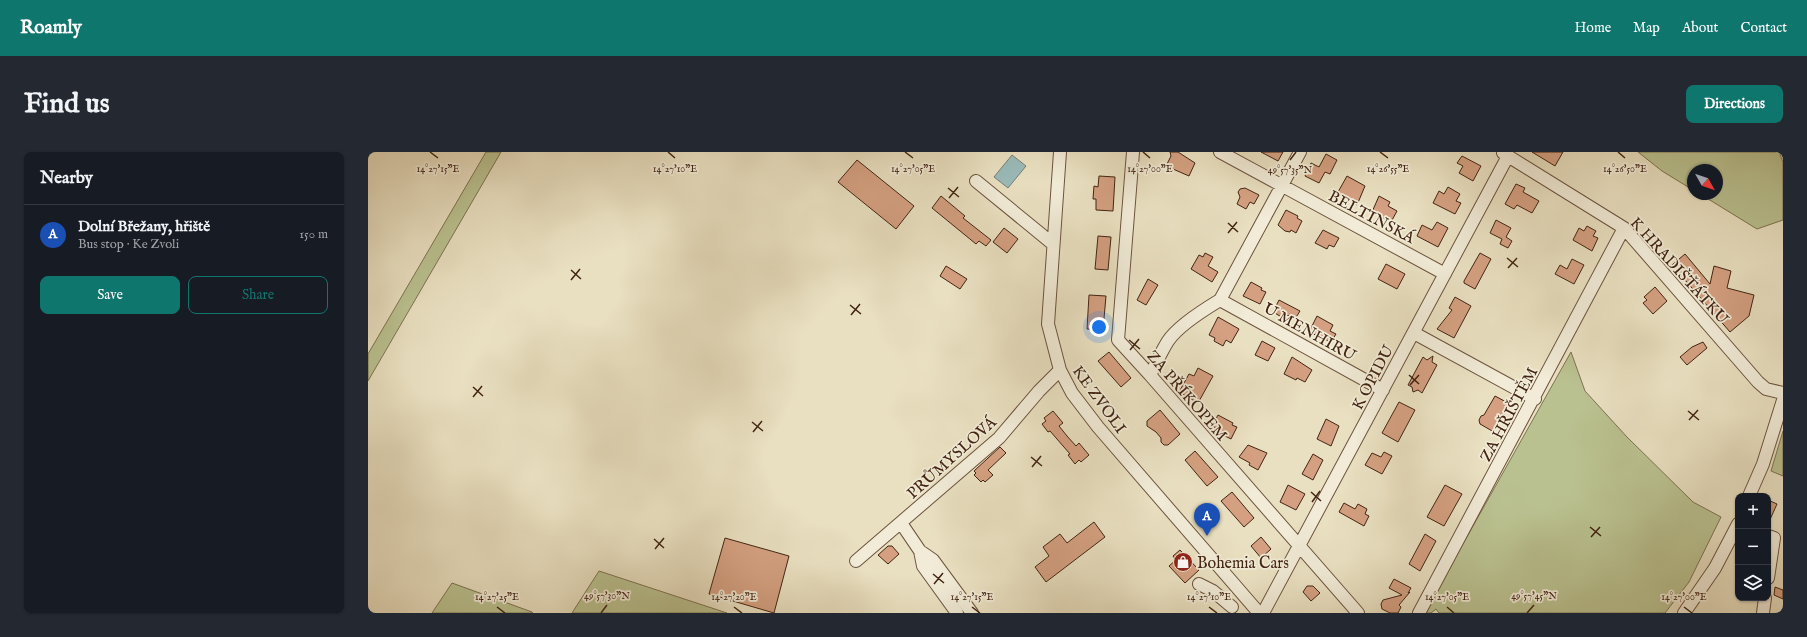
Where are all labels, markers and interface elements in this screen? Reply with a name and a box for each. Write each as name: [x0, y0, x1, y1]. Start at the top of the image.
text: Roamly: [20, 16, 82, 40]
text: Home: [1575, 19, 1611, 37]
text: Map: [1633, 19, 1660, 37]
text: About: [1682, 19, 1718, 37]
text: Contact: [1740, 19, 1787, 37]
button: Directions: [1686, 85, 1783, 123]
text: Find us: [24, 87, 110, 122]
text: 14°27'15"E: [416, 163, 460, 176]
text: 14°27'10"E: [653, 163, 697, 176]
text: 14°27'05"E: [891, 163, 935, 176]
text: 14°27'00"E: [1127, 163, 1173, 176]
text: 14°26'55"E: [1367, 163, 1409, 176]
text: 14°26'50"E: [1603, 163, 1647, 176]
text: 49°57'35"N: [1268, 164, 1313, 177]
north arrow: [1687, 164, 1723, 200]
text: Nearby: [40, 168, 93, 189]
street label: BELTINSKÁ: [1324, 185, 1420, 250]
street label: K HRADIŠŤÁTKU: [1625, 212, 1734, 329]
text: Dolní Břežany, hřiště: [78, 217, 210, 236]
text: A: [49, 226, 57, 243]
text: 150 m: [299, 226, 328, 243]
text: Bus stop · Ke Zvoli: [78, 236, 179, 253]
button: Save: [40, 276, 180, 314]
button: Share: [188, 276, 328, 314]
street label: U MENHIRU: [1259, 299, 1359, 367]
your location: [1089, 317, 1109, 337]
street label: K OPIDU: [1348, 342, 1399, 414]
street label: ZA PŘÍKOPEM: [1142, 346, 1233, 446]
street label: KE ZVOLI: [1067, 362, 1130, 438]
street label: ZA HŘIŠTĚM: [1475, 363, 1543, 466]
street label: PRŮMYSLOVÁ: [902, 411, 1002, 504]
map controls: [1735, 493, 1771, 601]
button: +: [1735, 493, 1771, 529]
pin: A: [1194, 503, 1220, 536]
button: −: [1735, 529, 1771, 565]
shop icon: Bohemia Cars: [1172, 551, 1194, 573]
place label: Bohemia Cars: [1197, 554, 1289, 574]
button: layers: [1735, 565, 1771, 601]
text: 49°57'30"N: [584, 590, 630, 603]
text: 49°57'45"N: [1511, 590, 1557, 603]
text: 14°27'25"E: [475, 591, 519, 604]
text: 14°27'20"E: [711, 591, 757, 604]
text: 14°27'15"E: [950, 591, 994, 604]
text: 14°27'10"E: [1187, 591, 1231, 604]
text: 14°27'05"E: [1425, 591, 1469, 604]
text: 14°27'00"E: [1661, 591, 1707, 604]

